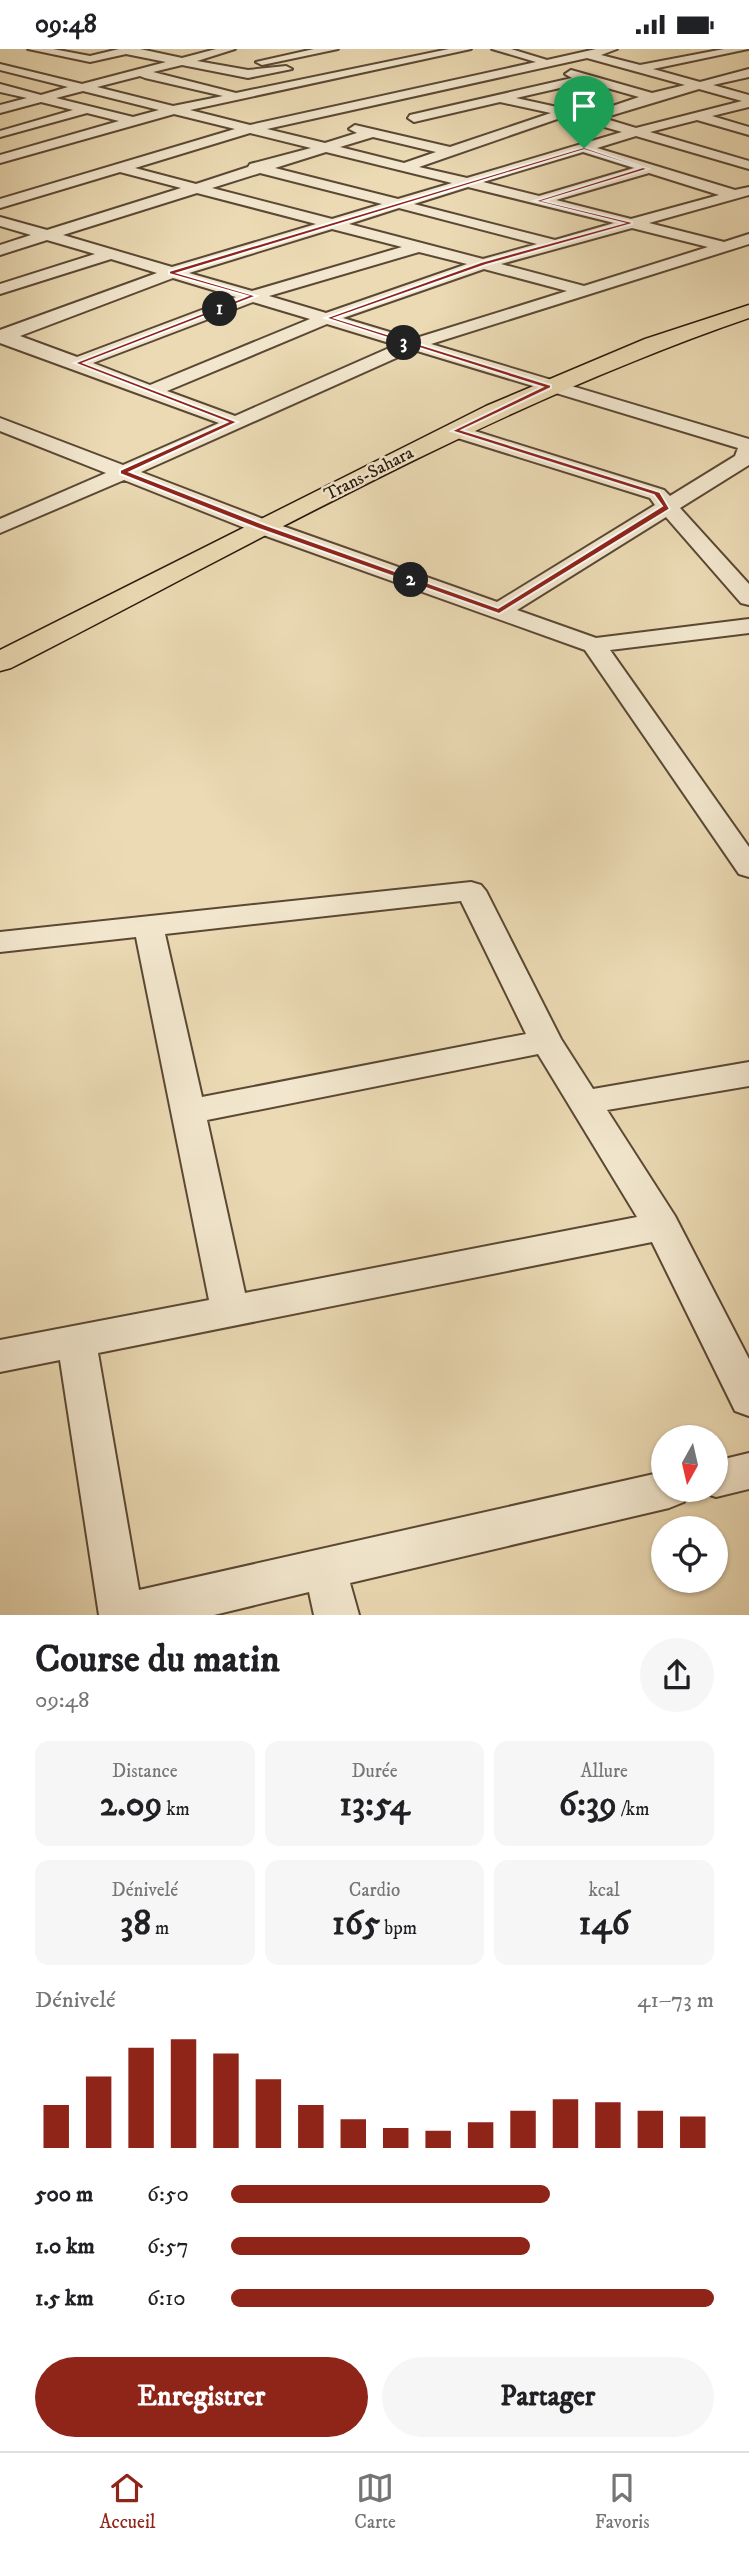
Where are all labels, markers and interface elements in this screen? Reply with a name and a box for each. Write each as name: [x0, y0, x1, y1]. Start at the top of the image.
text: 09:48: [35, 8, 97, 41]
pin: [554, 76, 614, 148]
icon: arrive: [565, 87, 603, 125]
pin: 1: [202, 292, 238, 327]
text: 1: [216, 297, 223, 320]
pin: 3: [386, 325, 422, 361]
text: 3: [400, 331, 407, 354]
street label: Trans-Sahara: [321, 442, 418, 506]
pin: 2: [394, 563, 428, 597]
text: 2: [406, 568, 415, 591]
north arrow: [651, 1425, 728, 1501]
map controls: [651, 1425, 728, 1593]
button: locate: [651, 1516, 728, 1593]
text: Course du matin: [35, 1636, 280, 1684]
button: share: [640, 1638, 714, 1712]
text: 09:48: [35, 1686, 90, 1715]
text: Distance: [112, 1760, 178, 1783]
text: Durée: [351, 1760, 398, 1783]
text: Allure: [580, 1760, 628, 1783]
text: 2.09: [100, 1783, 162, 1827]
text: 13:54: [339, 1783, 410, 1827]
text: 6:39: [559, 1783, 617, 1827]
text: km: [162, 1798, 190, 1821]
text: /km: [617, 1798, 650, 1821]
text: Dénivelé: [112, 1879, 178, 1902]
text: Cardio: [349, 1879, 400, 1902]
text: kcal: [589, 1879, 620, 1902]
text: 38: [120, 1902, 151, 1946]
text: 165: [332, 1902, 380, 1946]
text: 146: [579, 1902, 630, 1946]
text: m: [151, 1917, 169, 1940]
text: bpm: [380, 1917, 417, 1940]
text: Dénivelé: [35, 1986, 116, 2015]
text: 41–73 m: [637, 1986, 714, 2015]
text: 500 m: [35, 2180, 93, 2209]
text: 6:50: [147, 2180, 189, 2209]
text: 1.0 km: [35, 2232, 95, 2261]
text: 6:57: [147, 2232, 189, 2261]
text: 1.5 km: [35, 2284, 94, 2313]
text: 6:10: [147, 2284, 186, 2313]
button: Enregistrer: [35, 2357, 368, 2437]
button: Partager: [382, 2357, 714, 2437]
tab: Accueil: [99, 2469, 155, 2534]
tab: Carte: [354, 2469, 396, 2534]
tab: Favoris: [595, 2469, 650, 2534]

